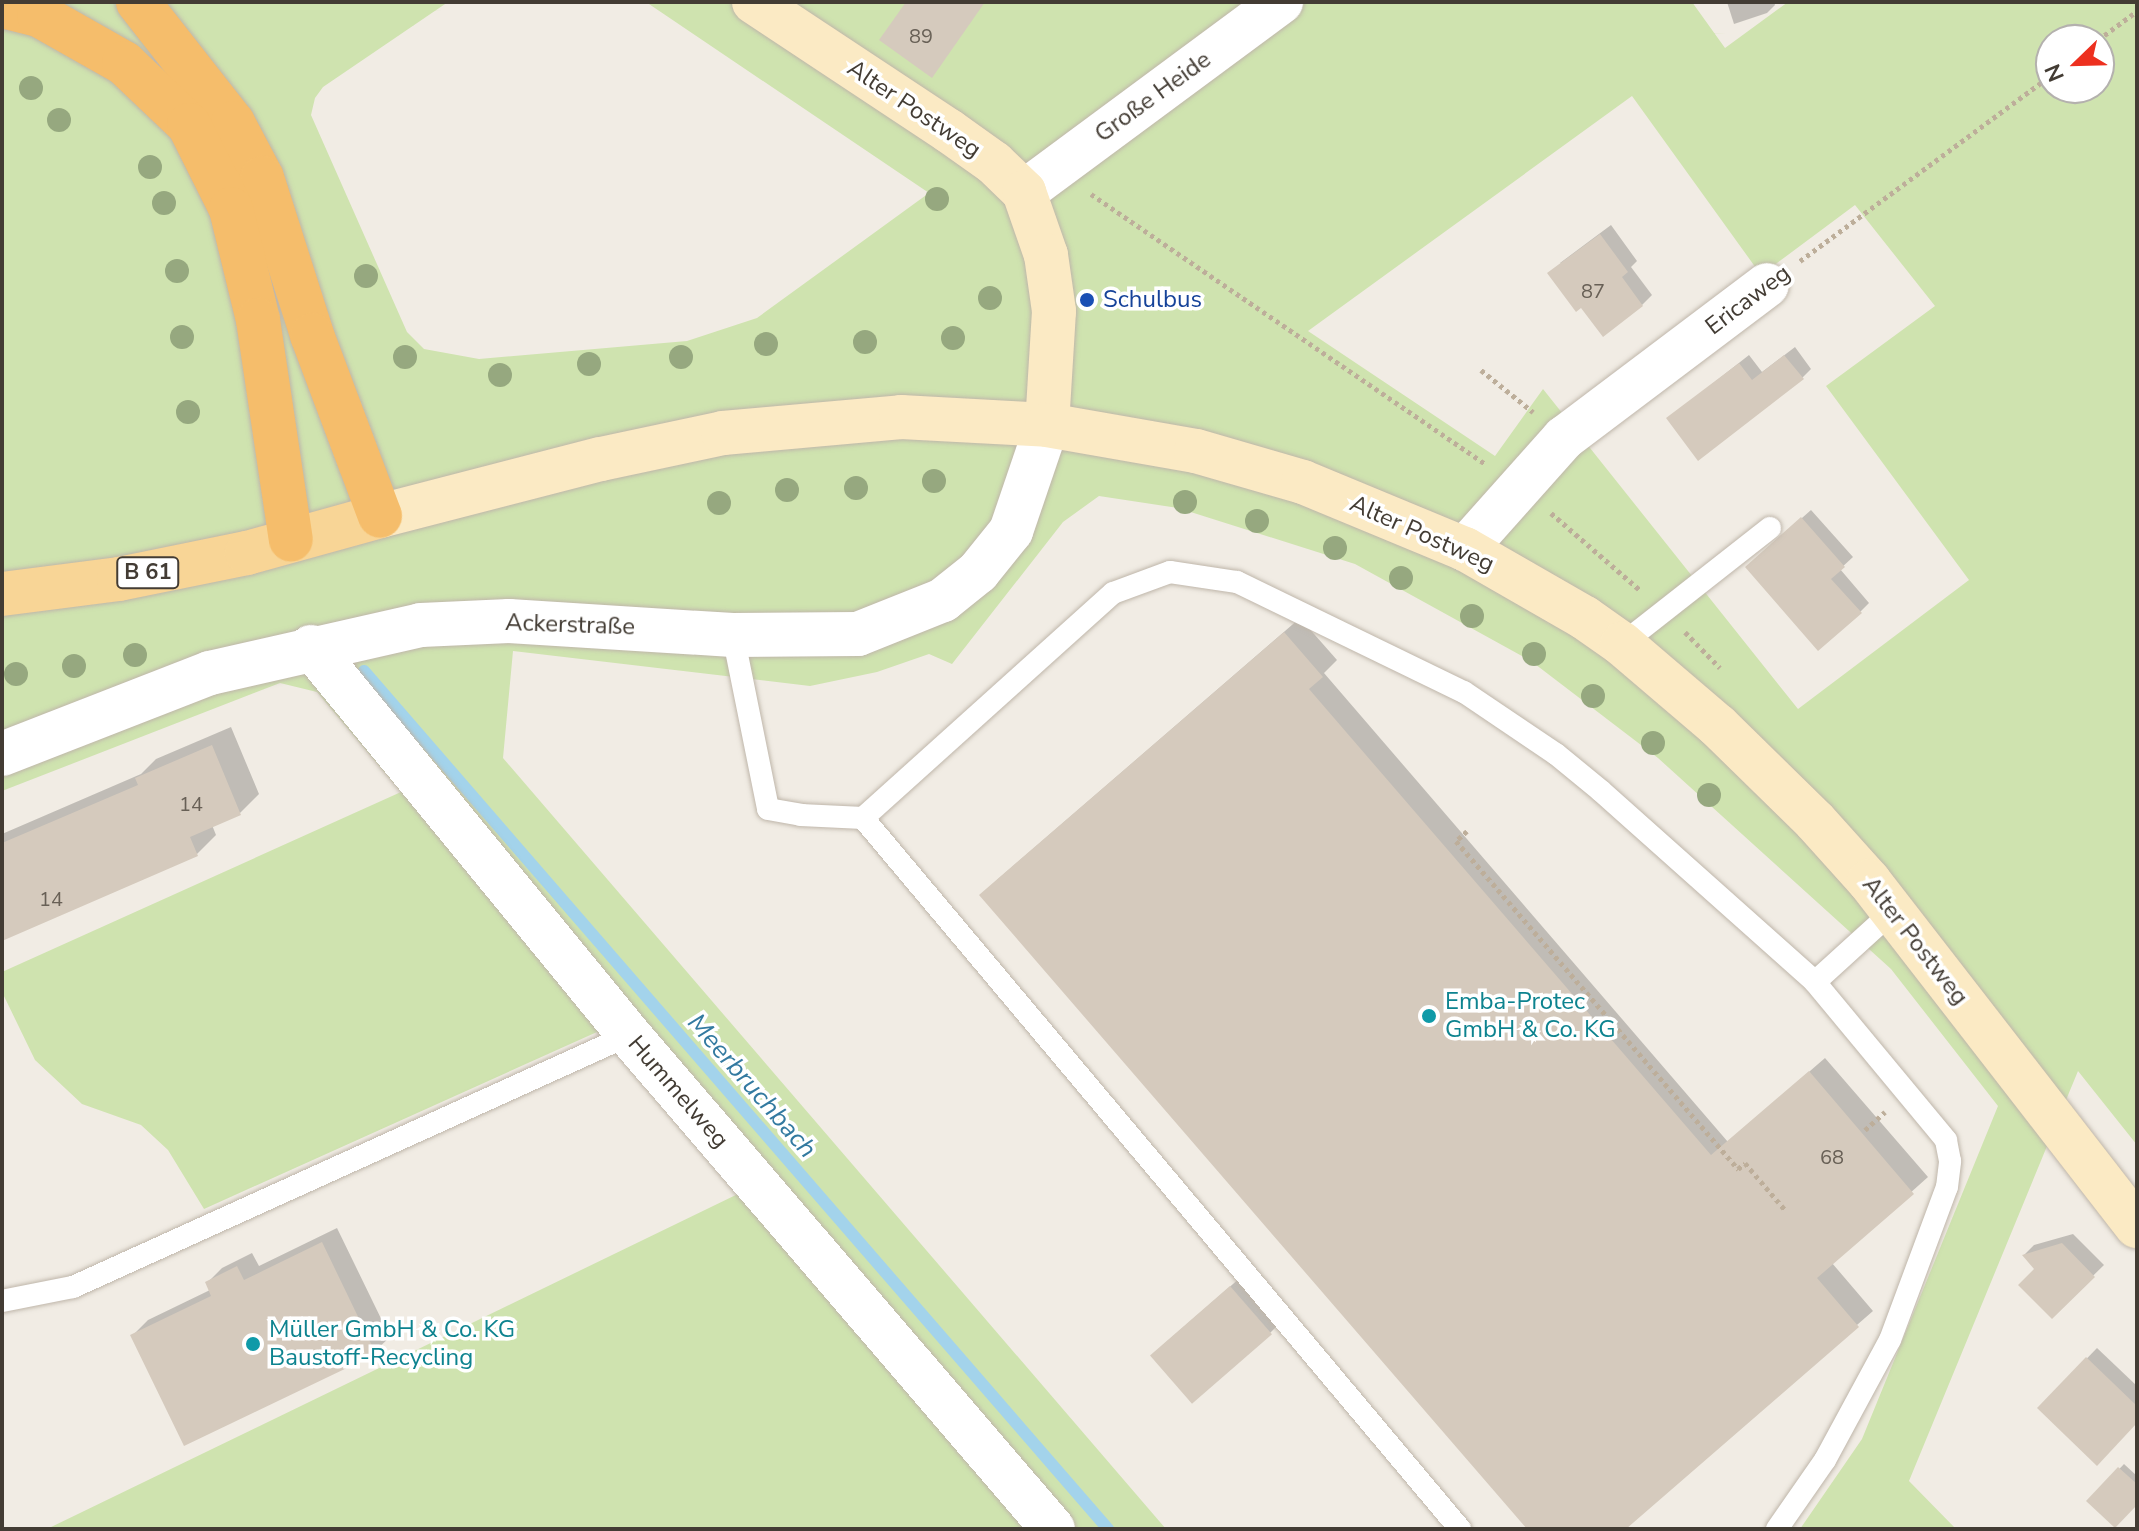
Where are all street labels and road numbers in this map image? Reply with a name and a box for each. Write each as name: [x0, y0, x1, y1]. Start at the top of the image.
street label: Große Heide: [1089, 45, 1217, 149]
street label: Alter Postweg: [842, 54, 986, 164]
street label: Ericaweg: [1700, 259, 1796, 341]
street label: Alter Postweg: [1345, 489, 1499, 579]
road number: B 61: [116, 555, 180, 591]
street label: Ackerstraße: [505, 608, 635, 642]
street label: Alter Postweg: [1856, 871, 1974, 1011]
street label: Hummelweg: [621, 1030, 735, 1154]

